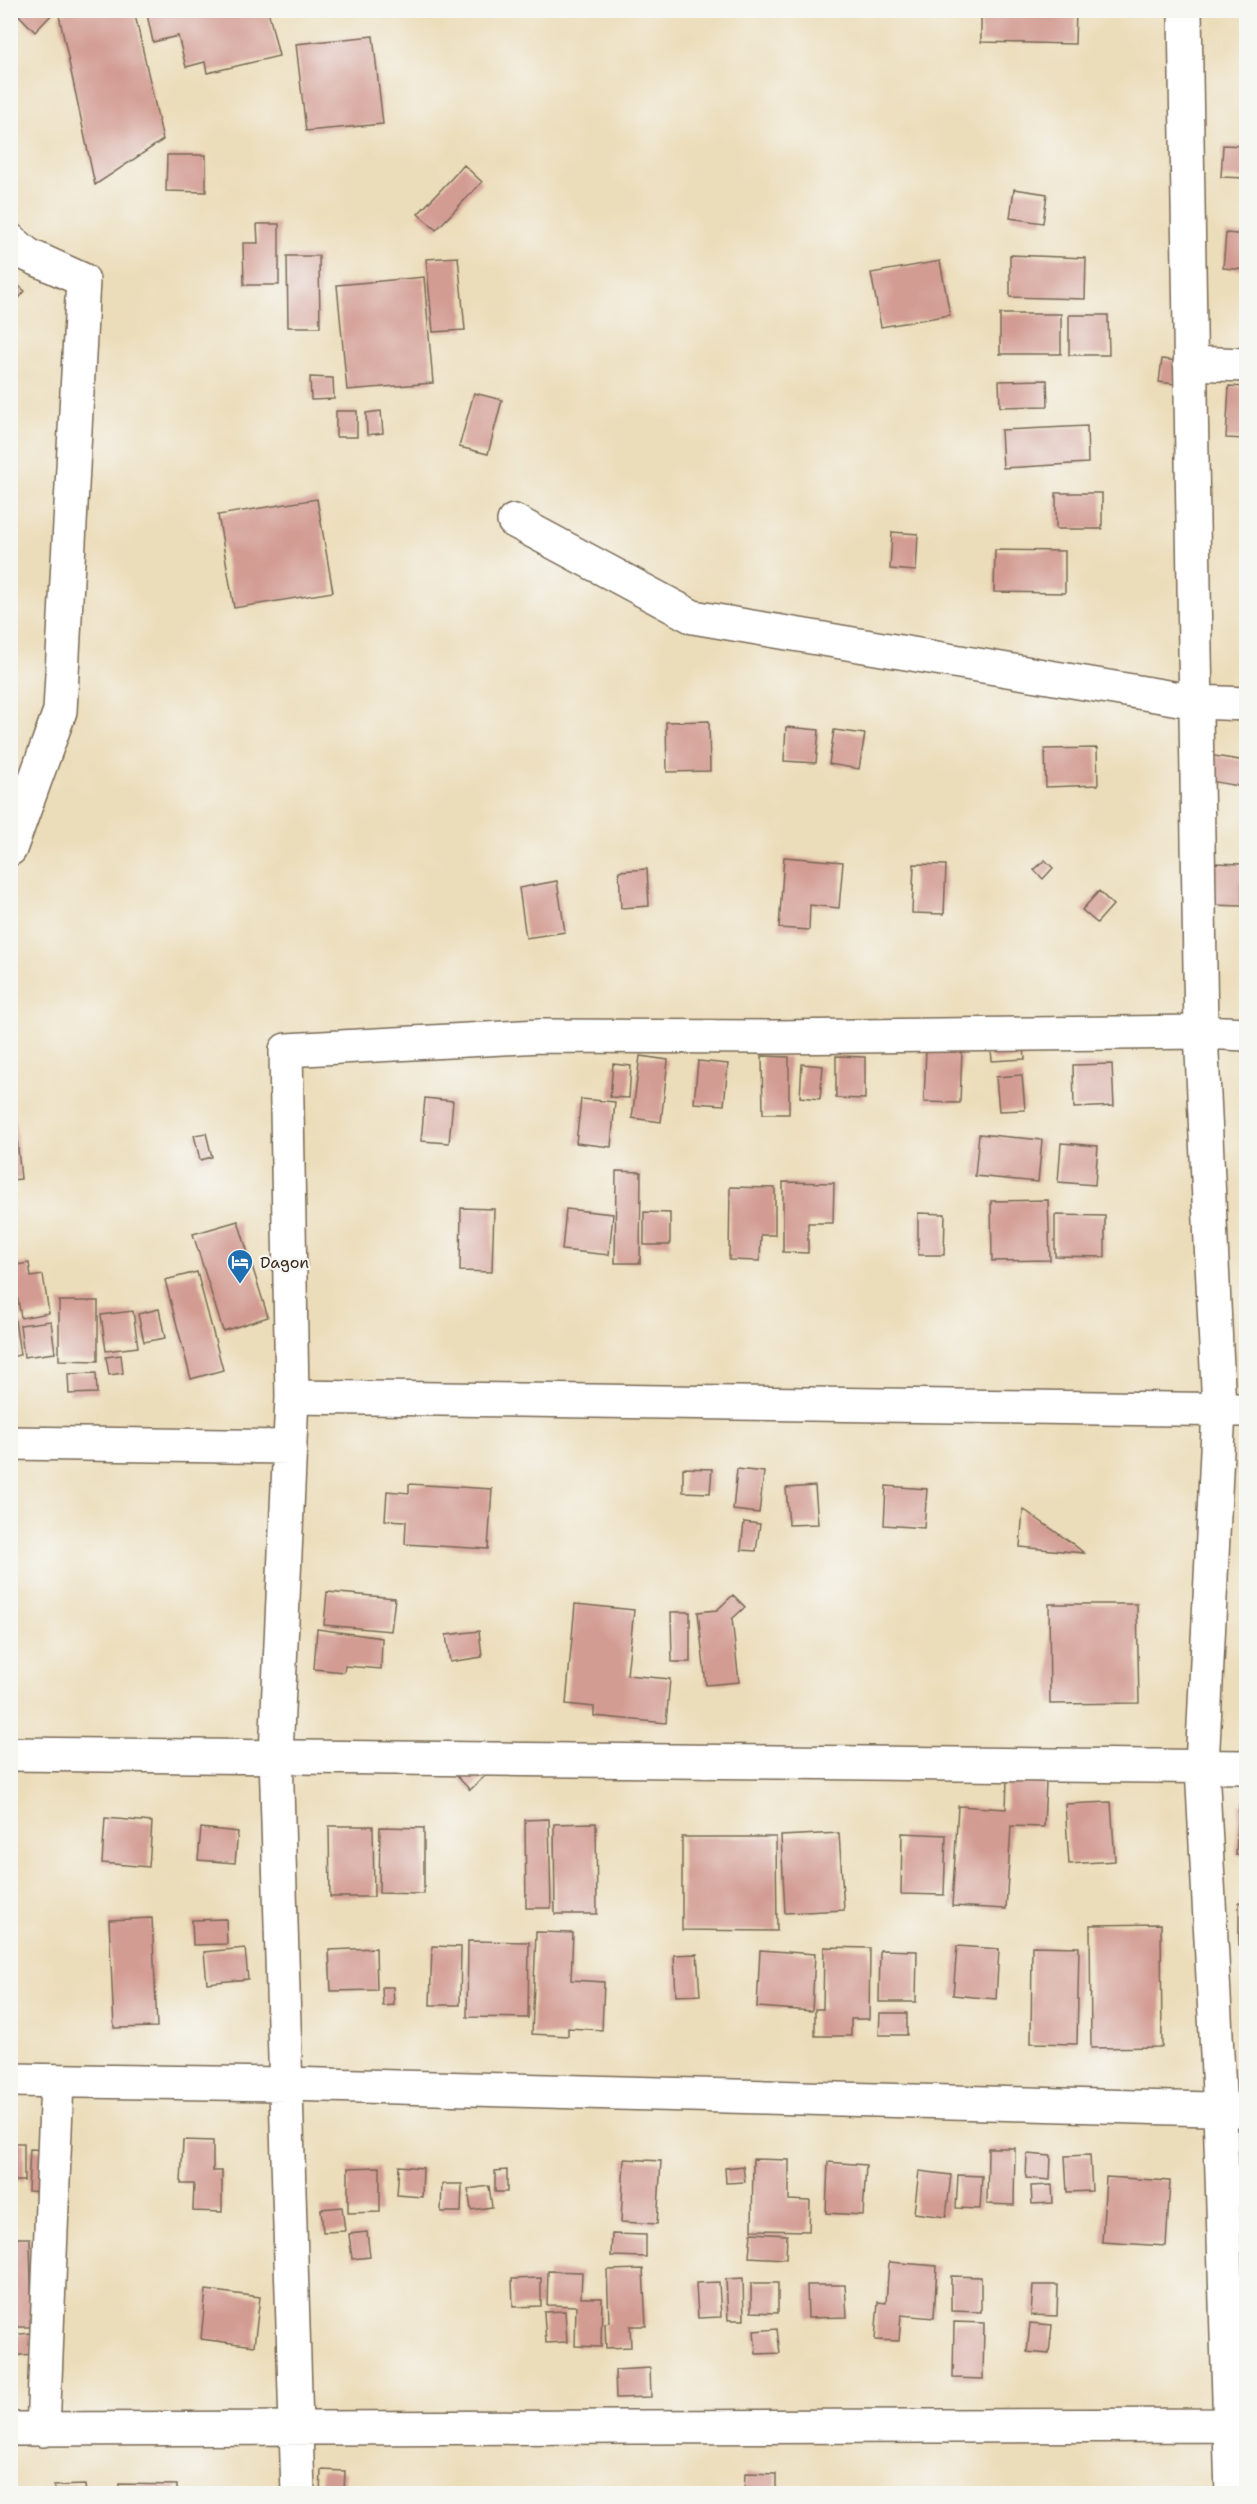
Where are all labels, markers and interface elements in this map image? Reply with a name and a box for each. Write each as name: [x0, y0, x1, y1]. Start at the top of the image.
hotel icon: Dagon: [225, 1247, 255, 1285]
place label: Dagon: [260, 1252, 309, 1273]

